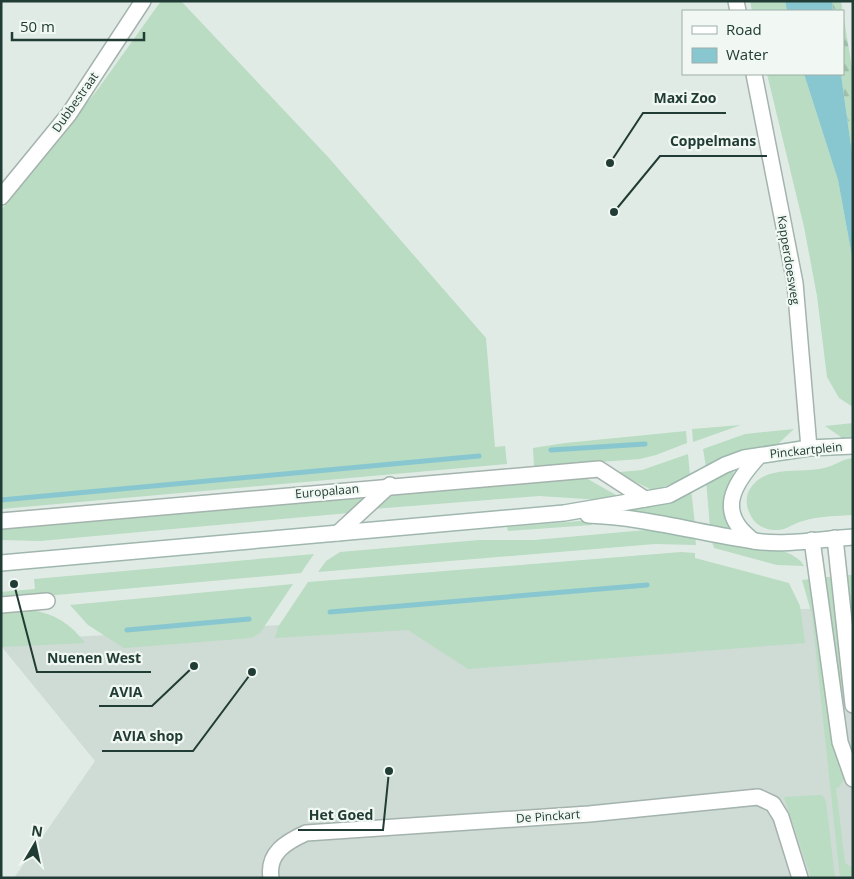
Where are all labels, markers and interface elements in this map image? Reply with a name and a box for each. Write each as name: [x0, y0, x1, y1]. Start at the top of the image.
scale bar: [12, 10, 145, 42]
legend: [682, 10, 844, 75]
text: 50 m: [20, 16, 55, 36]
text: Road: [726, 19, 762, 39]
text: Water: [726, 44, 768, 64]
street label: Dubbestraat: [48, 68, 102, 136]
callout: Maxi Zoo: [643, 84, 726, 113]
text: Maxi Zoo: [653, 88, 717, 107]
callout: Coppelmans: [660, 127, 767, 156]
text: Coppelmans: [670, 131, 756, 150]
street label: Kapperdoesweg: [774, 214, 805, 306]
street label: Pinckartplein: [769, 438, 843, 462]
street label: Europalaan: [294, 480, 360, 502]
callout: Nuenen West: [37, 643, 151, 672]
text: Nuenen West: [47, 648, 141, 667]
callout: AVIA: [99, 677, 152, 706]
text: AVIA: [109, 682, 143, 701]
callout: AVIA shop: [102, 722, 193, 751]
text: AVIA shop: [113, 726, 183, 745]
callout: Het Goed: [298, 801, 383, 830]
text: Het Goed: [309, 805, 373, 824]
street label: De Pinckart: [515, 805, 581, 827]
north arrow: [10, 819, 60, 869]
text: N: [30, 820, 44, 841]

